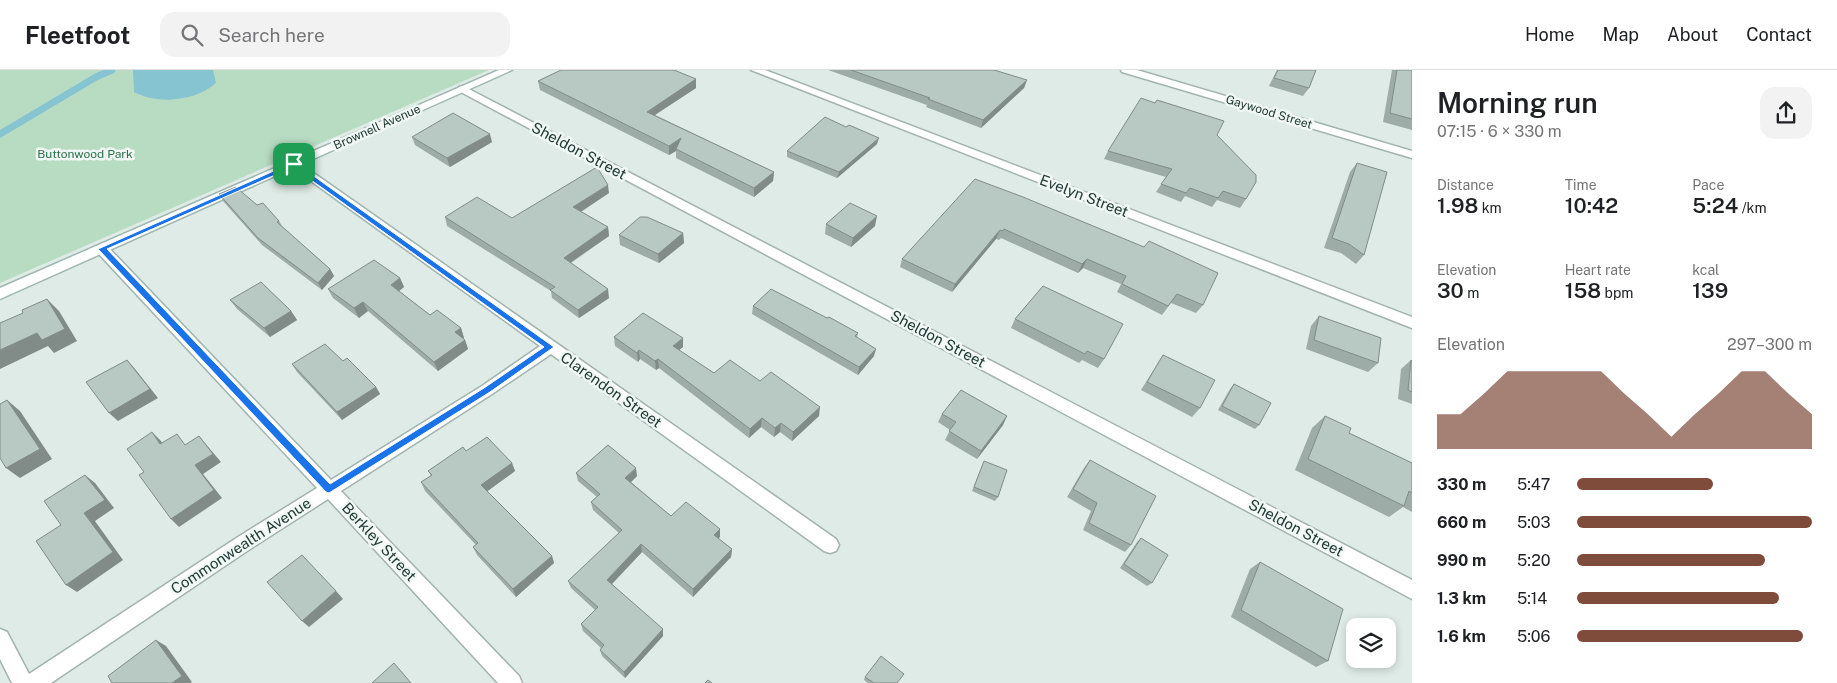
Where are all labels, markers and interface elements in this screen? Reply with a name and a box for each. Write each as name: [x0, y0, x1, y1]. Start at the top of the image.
search box: [160, 12, 510, 57]
text: Fleetfoot: [25, 21, 130, 49]
icon: search: [178, 21, 206, 49]
text: Search here: [218, 24, 325, 46]
text: Home: [1525, 24, 1575, 45]
text: Map: [1603, 24, 1639, 45]
text: About: [1667, 24, 1718, 45]
text: Contact: [1746, 24, 1812, 45]
text: Morning run: [1437, 86, 1598, 119]
button: share: [1760, 87, 1812, 139]
street label: Gaywood Street: [1224, 92, 1314, 132]
street label: Brownell Avenue: [331, 101, 423, 152]
street label: Sheldon Street: [529, 118, 630, 183]
text: 07:15 · 6 × 330 m: [1437, 122, 1562, 141]
pin: [273, 143, 315, 185]
park label: Buttonwood Park: [37, 147, 133, 161]
icon: arrive: [280, 150, 308, 178]
street label: Evelyn Street: [1038, 171, 1131, 220]
text: Distance: [1437, 177, 1494, 193]
text: Time: [1565, 177, 1597, 193]
text: Pace: [1692, 177, 1724, 193]
text: 1.98: [1437, 193, 1478, 218]
text: 10:42: [1565, 193, 1618, 218]
text: 5:24: [1692, 193, 1738, 218]
text: km: [1478, 200, 1502, 216]
text: /km: [1738, 200, 1767, 216]
text: Elevation: [1437, 262, 1496, 278]
text: Heart rate: [1565, 262, 1631, 278]
text: kcal: [1692, 262, 1719, 278]
text: 30: [1437, 278, 1464, 303]
text: 158: [1565, 278, 1601, 303]
text: 139: [1692, 278, 1728, 303]
text: m: [1464, 285, 1479, 301]
text: bpm: [1601, 285, 1633, 301]
street label: Sheldon Street: [888, 306, 989, 371]
text: Elevation: [1437, 335, 1505, 354]
text: 297–300 m: [1727, 335, 1812, 354]
street label: Clarendon Street: [557, 348, 665, 431]
text: 330 m: [1437, 475, 1486, 494]
text: 5:47: [1517, 475, 1550, 494]
street label: Commonwealth Avenue: [168, 494, 314, 597]
street label: Sheldon Street: [1246, 495, 1347, 560]
street label: Berkley Street: [339, 499, 420, 584]
text: 660 m: [1437, 513, 1486, 532]
text: 5:03: [1517, 513, 1551, 532]
text: 990 m: [1437, 551, 1486, 570]
text: 5:20: [1517, 551, 1551, 570]
text: 1.3 km: [1437, 589, 1486, 608]
text: 5:14: [1517, 589, 1547, 608]
map controls: [1346, 618, 1396, 668]
button: layers: [1346, 618, 1396, 668]
text: 1.6 km: [1437, 627, 1486, 646]
text: 5:06: [1517, 627, 1551, 646]

